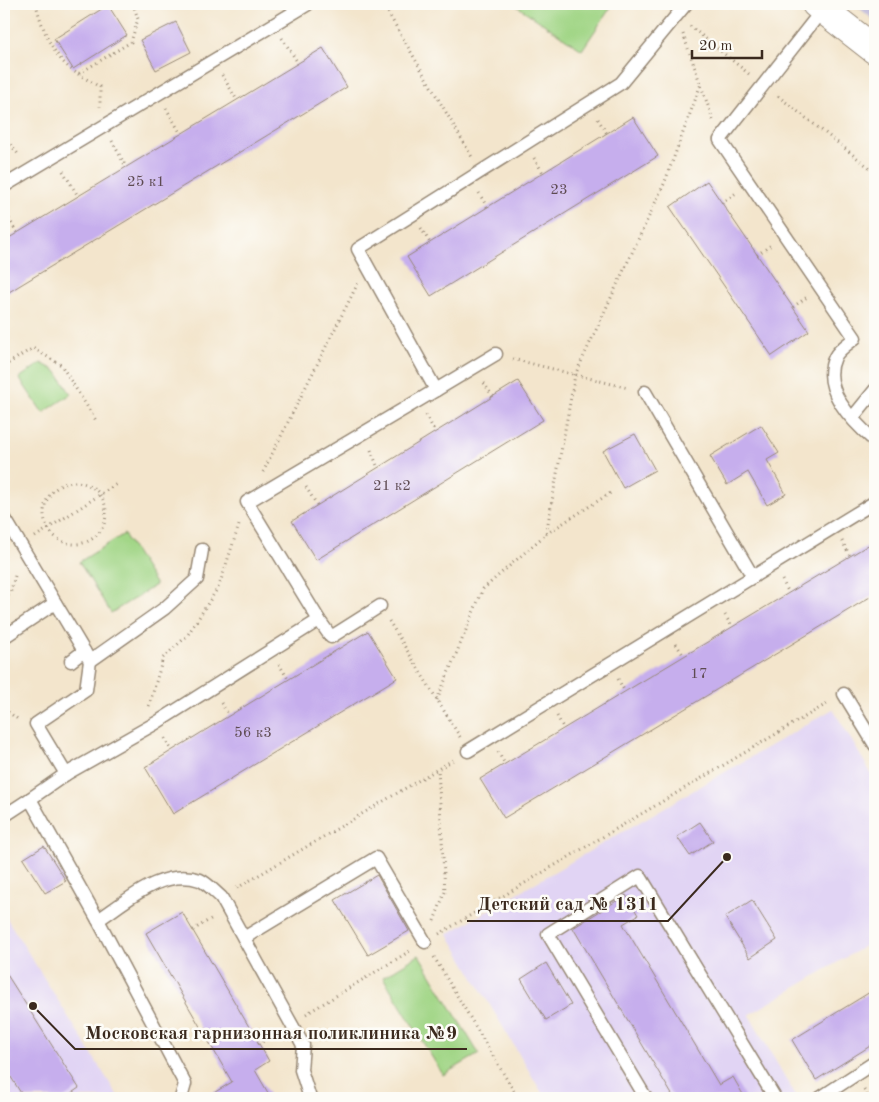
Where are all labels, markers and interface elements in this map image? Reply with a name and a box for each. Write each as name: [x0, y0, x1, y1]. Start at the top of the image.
scale bar: [692, 28, 762, 60]
text: 20 m: [699, 39, 733, 54]
house number: 25 к1: [127, 175, 165, 190]
house number: 23: [550, 183, 568, 198]
house number: 21 к2: [373, 479, 411, 494]
house number: 17: [690, 667, 708, 682]
house number: 56 к3: [234, 726, 272, 741]
callout: Детский сад № 1311: [467, 887, 668, 921]
text: Детский сад № 1311: [477, 896, 659, 915]
callout: Московская гарнизонная поликлиника №9: [75, 1015, 467, 1049]
text: Московская гарнизонная поликлиника №9: [85, 1025, 457, 1044]

